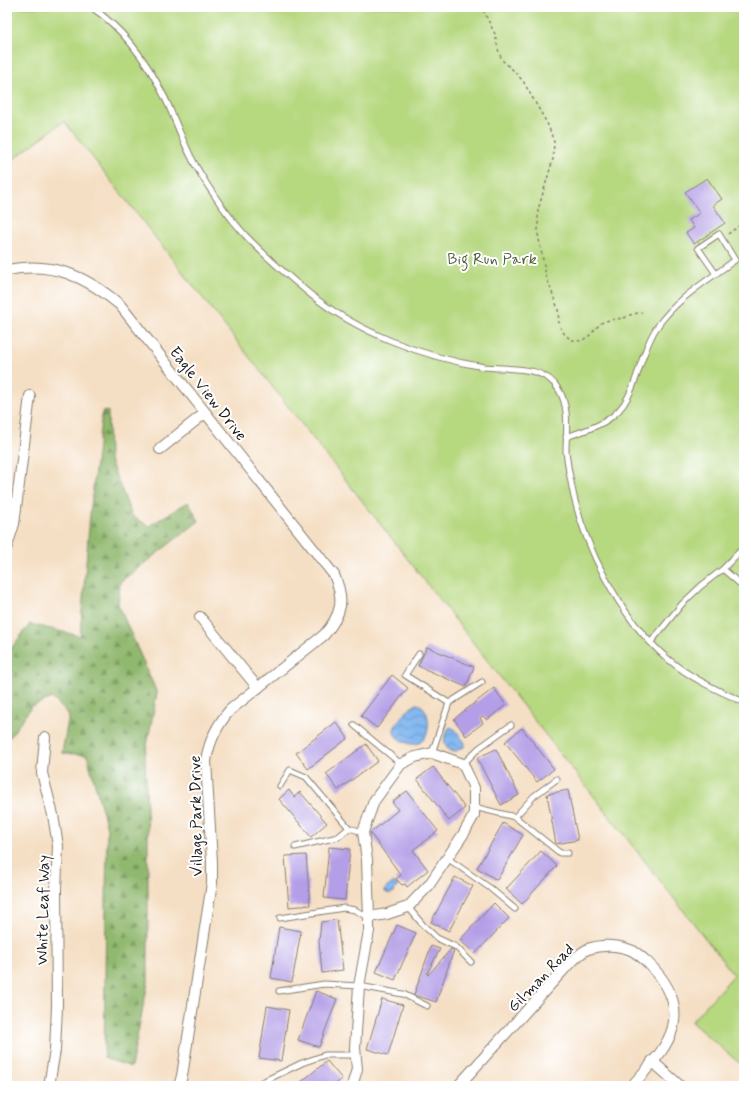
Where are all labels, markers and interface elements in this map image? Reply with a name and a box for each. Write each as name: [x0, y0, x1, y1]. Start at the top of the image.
park label: Big Run Park: [447, 249, 537, 271]
street label: Eagle View Drive: [164, 342, 251, 445]
street label: Village Park Drive: [185, 755, 208, 877]
street label: White Leaf Way: [32, 855, 55, 965]
street label: Gilman Road: [503, 939, 579, 1017]

